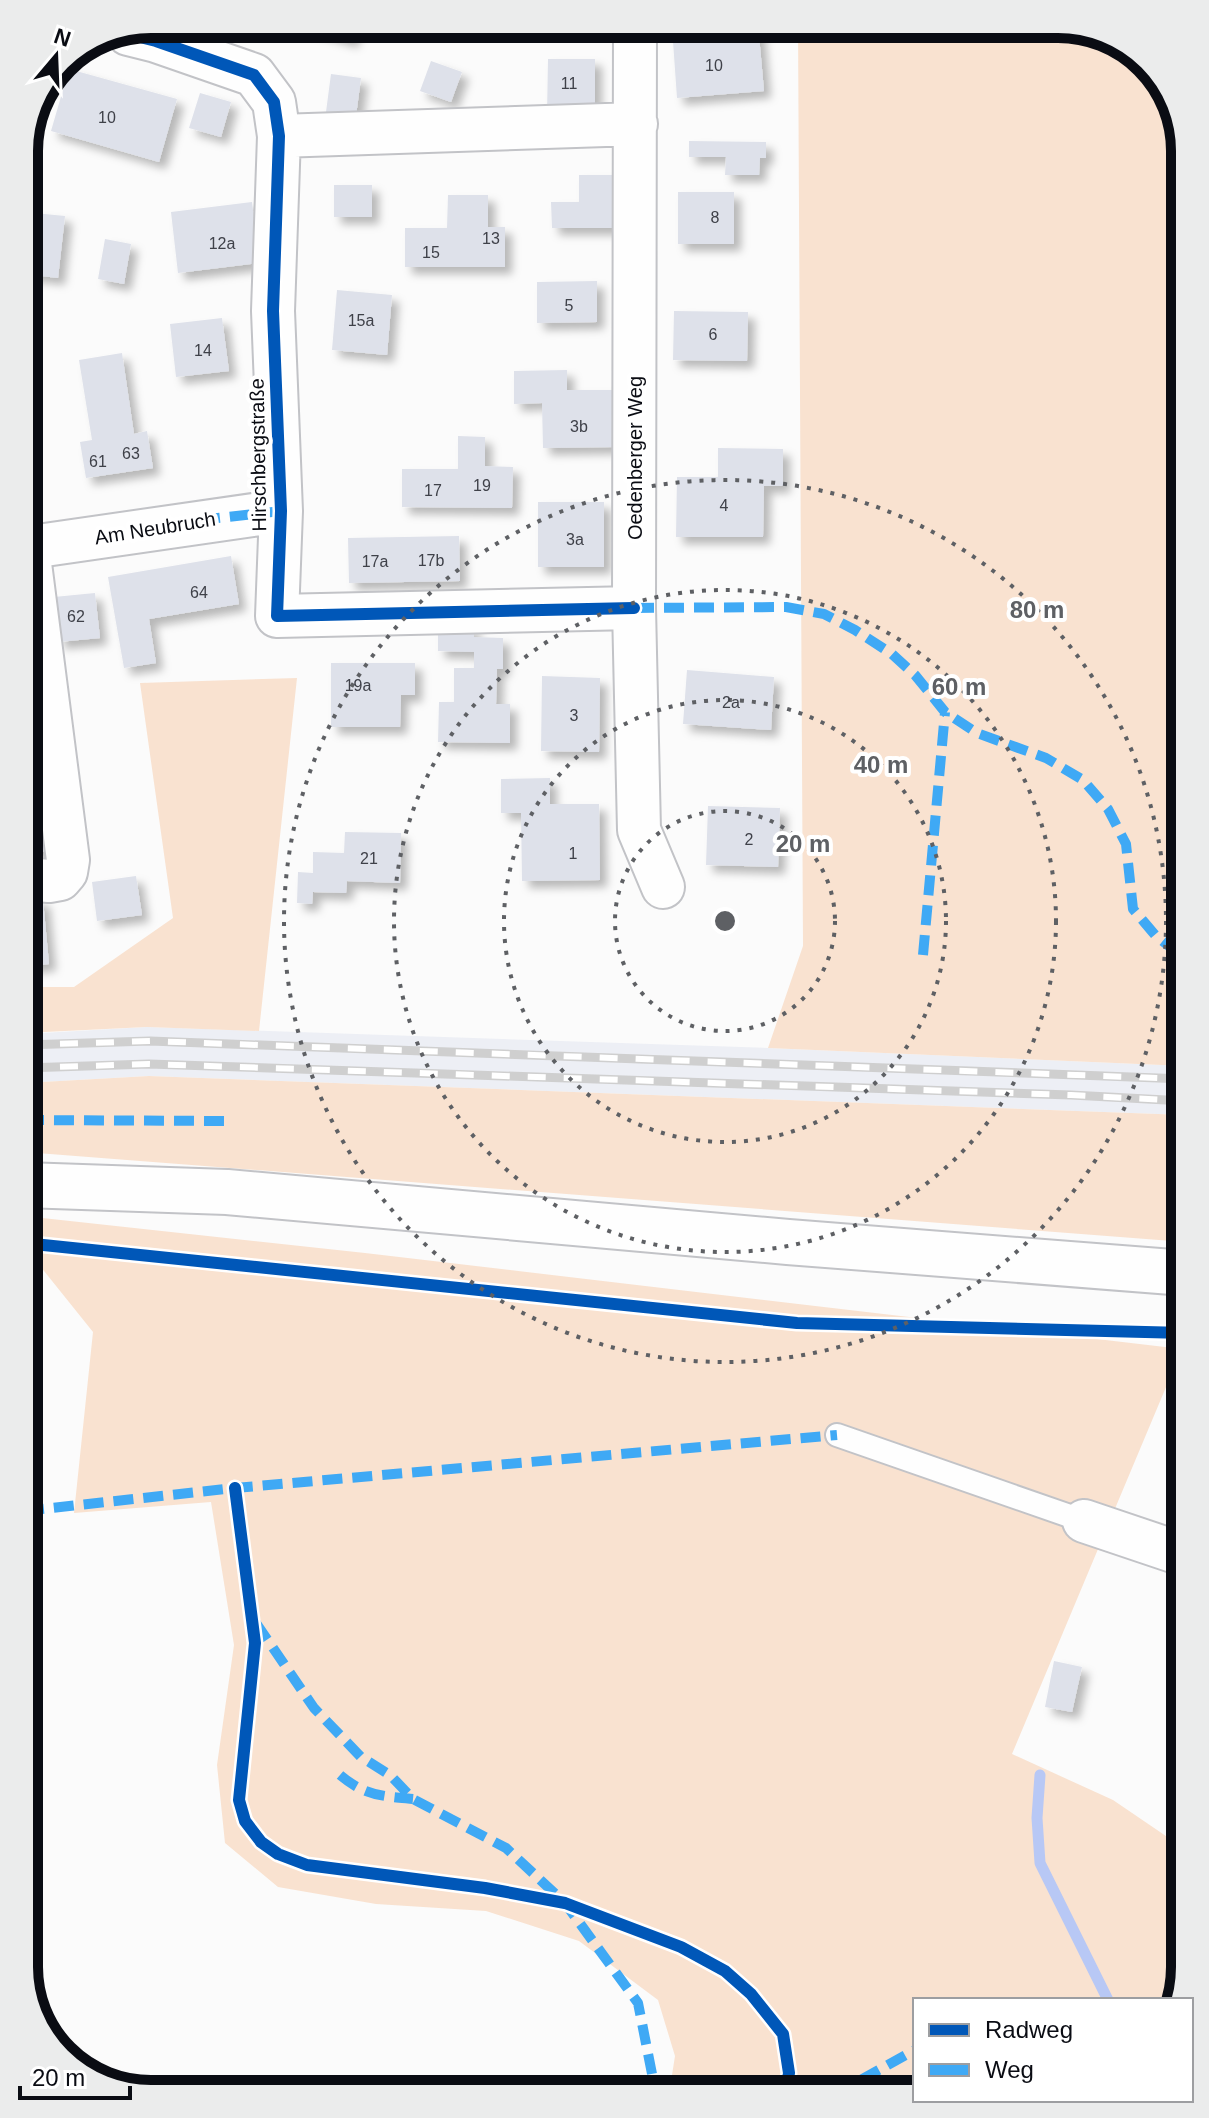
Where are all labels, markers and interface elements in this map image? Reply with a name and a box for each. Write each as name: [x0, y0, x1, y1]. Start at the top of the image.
north arrow: [16, 16, 96, 96]
text: N: [51, 23, 74, 52]
house number: 10: [705, 57, 723, 74]
house number: 11: [561, 75, 577, 92]
house number: 10: [98, 109, 116, 126]
house number: 8: [711, 209, 720, 226]
house number: 13: [482, 230, 500, 247]
house number: 12a: [209, 235, 235, 252]
house number: 15: [422, 244, 440, 261]
house number: 5: [565, 297, 574, 314]
house number: 15a: [348, 312, 374, 329]
house number: 6: [709, 326, 718, 343]
house number: 14: [194, 342, 212, 359]
street label: Oedenberger Weg: [624, 376, 646, 540]
street label: Hirschbergstraße: [246, 378, 270, 532]
house number: 3b: [570, 418, 588, 435]
house number: 63: [122, 445, 140, 462]
house number: 61: [89, 453, 107, 470]
house number: 19: [473, 477, 491, 494]
house number: 17: [424, 482, 442, 499]
house number: 4: [720, 497, 729, 514]
street label: Am Neubruch: [93, 508, 217, 548]
house number: 3a: [566, 531, 584, 548]
house number: 17b: [418, 552, 444, 569]
house number: 17a: [362, 553, 388, 570]
house number: 64: [190, 584, 208, 601]
text: 80 m: [1010, 596, 1064, 623]
house number: 62: [67, 608, 85, 625]
text: 60 m: [932, 673, 986, 700]
house number: 19a: [345, 677, 371, 694]
house number: 2a: [722, 694, 740, 711]
house number: 3: [570, 707, 579, 724]
text: 40 m: [854, 751, 908, 778]
text: 20 m: [776, 830, 830, 857]
house number: 2: [745, 831, 754, 848]
house number: 1: [569, 845, 578, 862]
house number: 21: [360, 850, 378, 867]
centre of rings: [711, 907, 739, 935]
legend: [913, 1998, 1193, 2102]
text: Radweg: [985, 2016, 1073, 2043]
scale bar: [20, 2050, 130, 2100]
text: Weg: [985, 2056, 1034, 2083]
text: 20 m: [32, 2064, 85, 2091]

